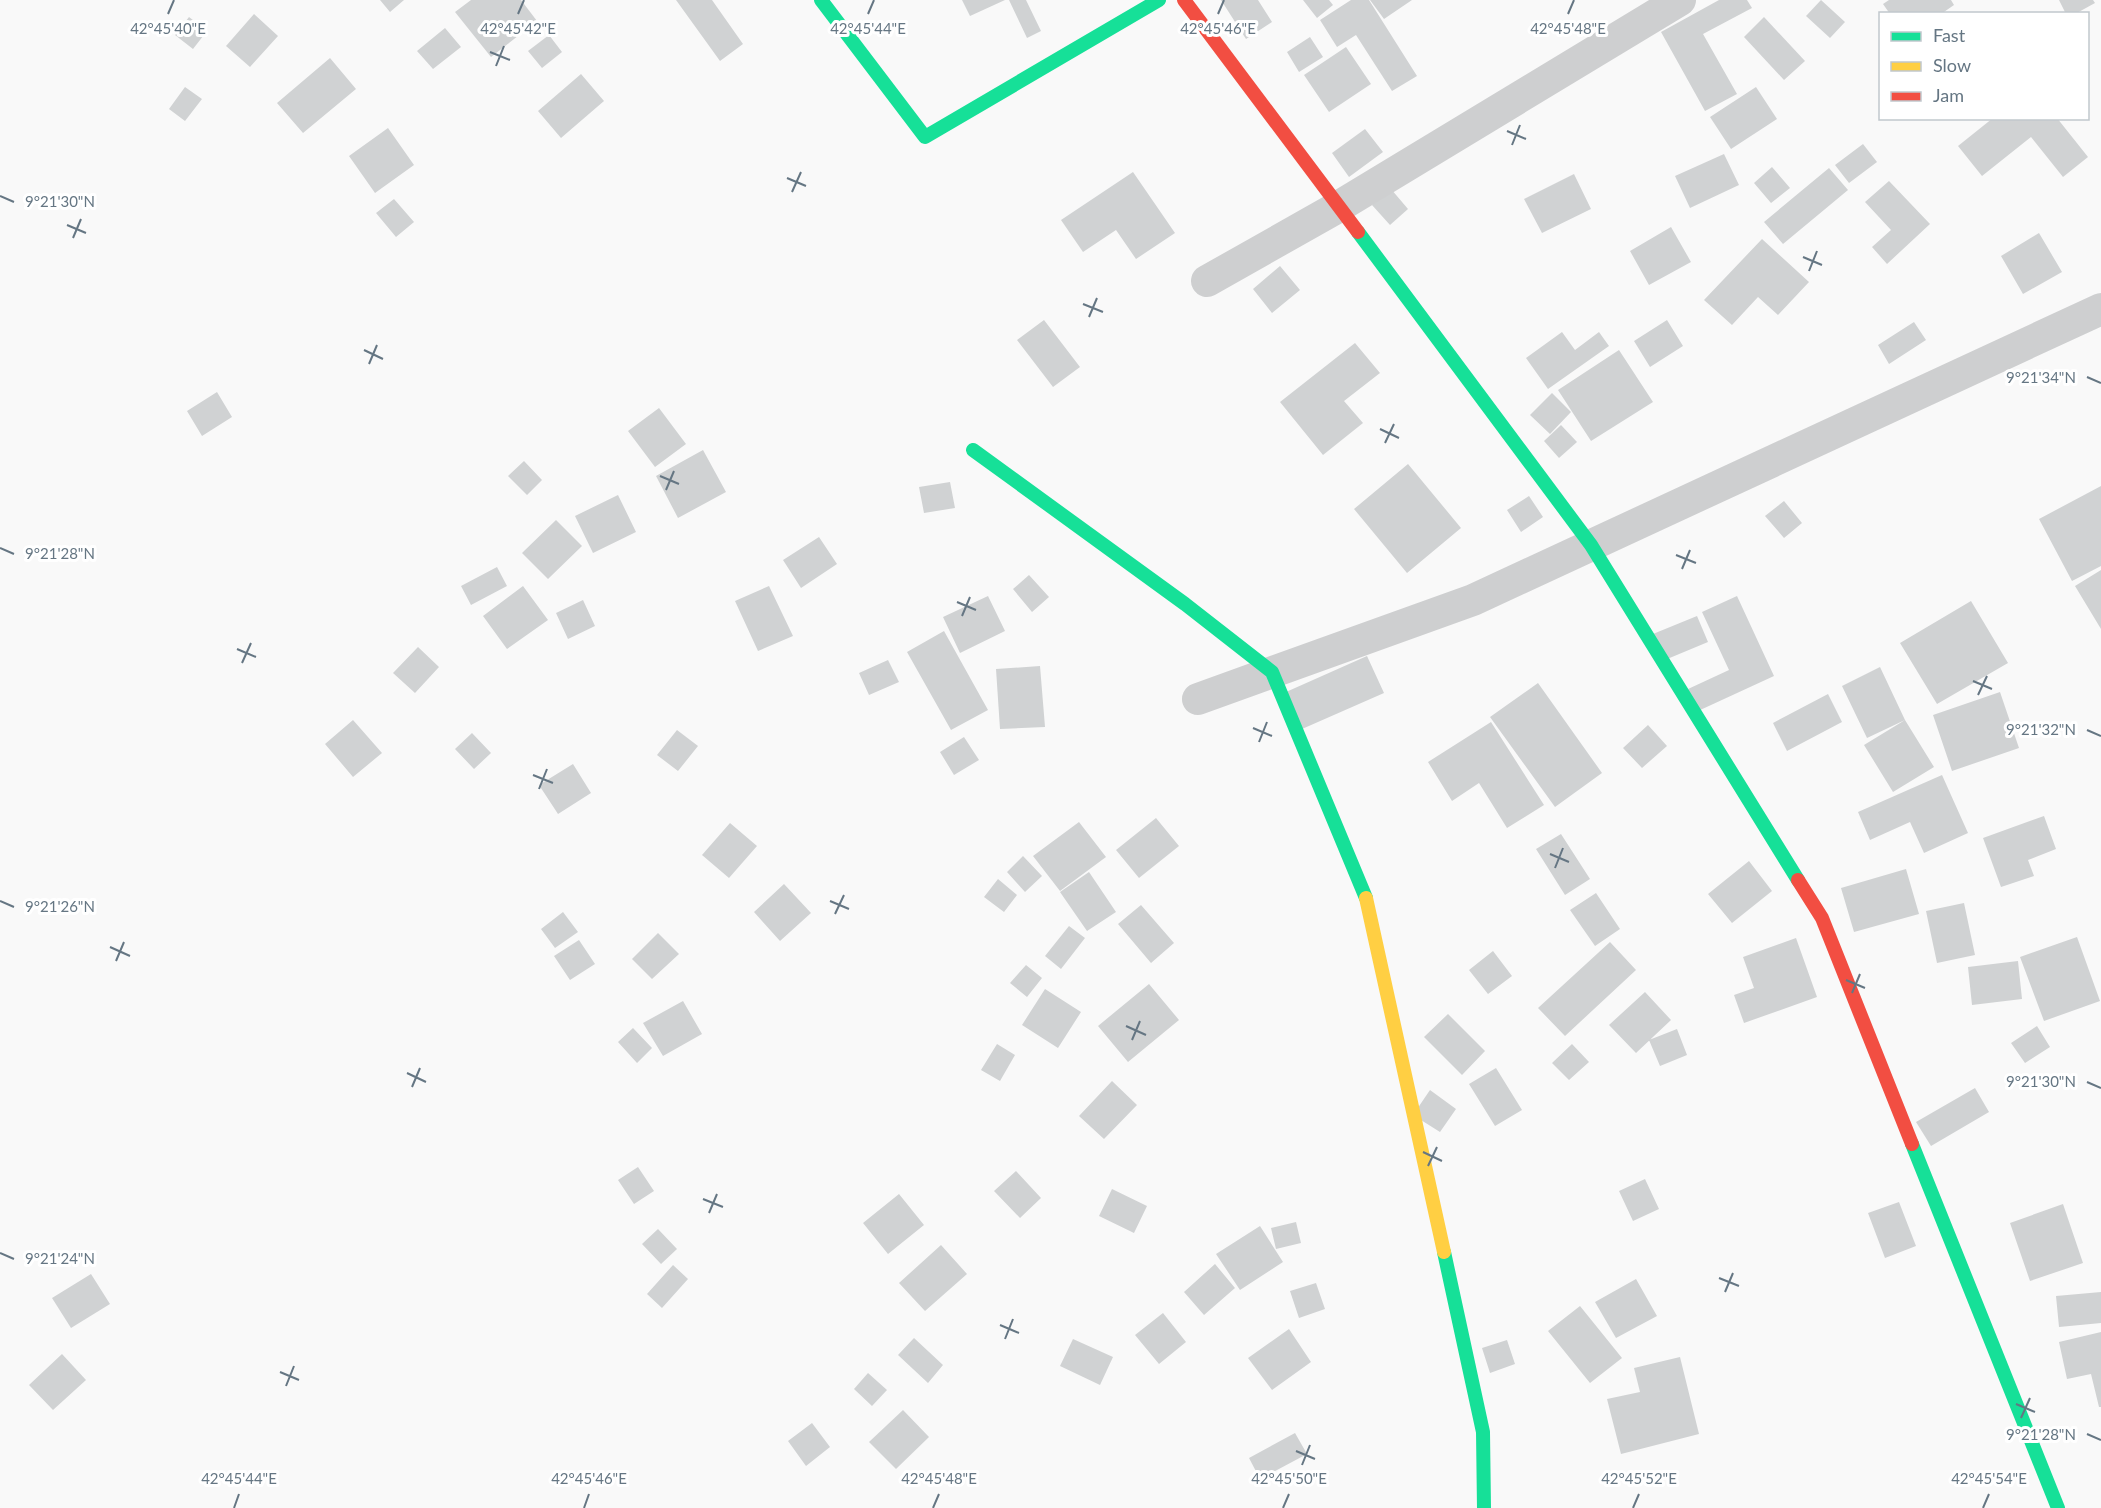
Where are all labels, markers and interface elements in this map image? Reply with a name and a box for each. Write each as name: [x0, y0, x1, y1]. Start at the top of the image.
legend: [1879, 12, 2089, 120]
text: 42°45'40"E: [130, 19, 206, 37]
text: 42°45'42"E: [480, 19, 556, 37]
text: 42°45'44"E: [830, 19, 906, 37]
text: 42°45'46"E: [1180, 19, 1256, 37]
text: 42°45'48"E: [1530, 19, 1606, 37]
text: Fast: [1933, 24, 1966, 46]
text: Slow: [1933, 54, 1971, 76]
text: Jam: [1933, 84, 1964, 106]
text: 9°21'30"N: [25, 192, 95, 210]
text: 9°21'34"N: [2006, 368, 2076, 386]
text: 9°21'28"N: [25, 544, 95, 562]
text: 9°21'32"N: [2006, 720, 2076, 738]
text: 9°21'26"N: [25, 897, 95, 915]
text: 9°21'30"N: [2006, 1072, 2076, 1090]
text: 9°21'24"N: [25, 1249, 95, 1267]
text: 9°21'28"N: [2006, 1425, 2076, 1443]
text: 42°45'44"E: [201, 1469, 277, 1487]
text: 42°45'46"E: [551, 1469, 627, 1487]
text: 42°45'48"E: [901, 1469, 977, 1487]
text: 42°45'50"E: [1251, 1469, 1327, 1487]
text: 42°45'52"E: [1601, 1469, 1677, 1487]
text: 42°45'54"E: [1951, 1469, 2027, 1487]

